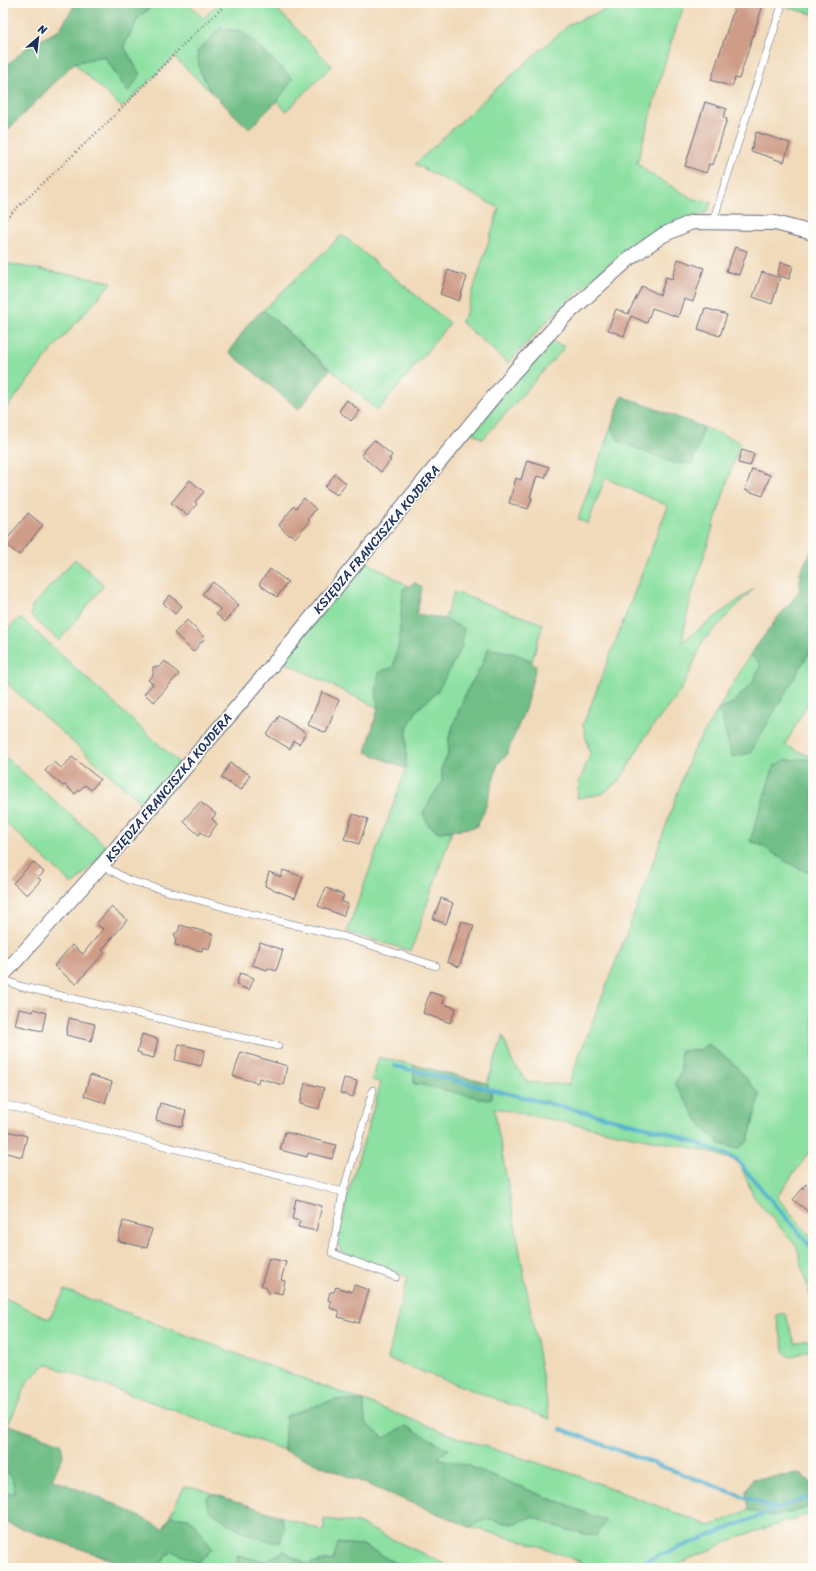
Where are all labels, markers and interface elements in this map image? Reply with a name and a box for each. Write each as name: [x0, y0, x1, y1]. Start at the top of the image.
north arrow: [18, 18, 58, 58]
text: N: [34, 19, 51, 40]
street label: KSIĘDZA FRANCISZKA KOJDERA: [307, 460, 446, 619]
street label: KSIĘDZA FRANCISZKA KOJDERA: [99, 708, 238, 867]

